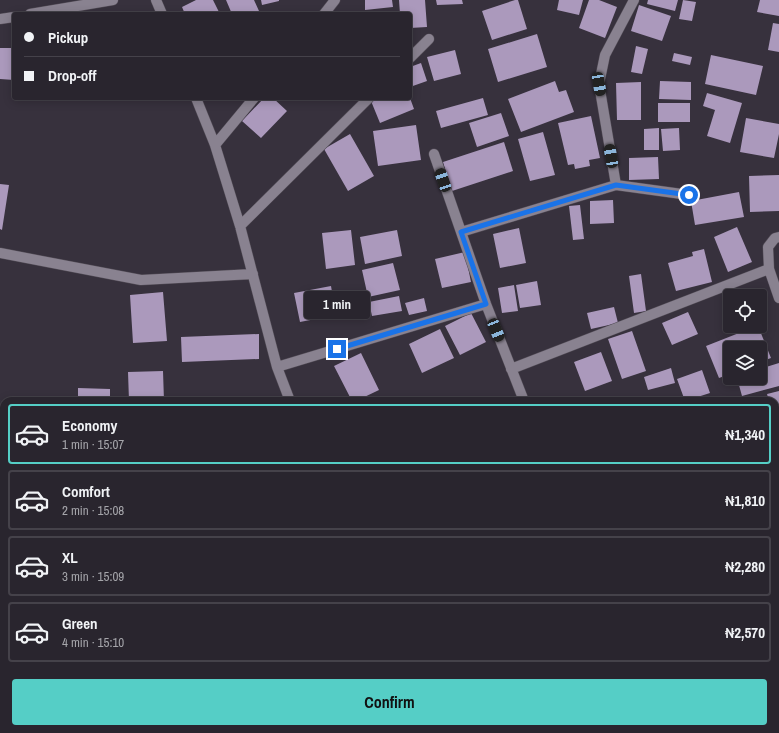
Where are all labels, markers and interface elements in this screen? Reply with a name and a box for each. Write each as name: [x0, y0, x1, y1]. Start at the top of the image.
text: Pickup: [48, 27, 88, 48]
text: Drop-off: [48, 65, 97, 86]
car: [591, 71, 607, 97]
car: [603, 143, 619, 169]
car: [433, 167, 453, 193]
route start: [680, 186, 698, 204]
map controls: [723, 289, 767, 385]
button: locate: [723, 289, 767, 333]
callout: 1 min: [304, 291, 370, 319]
text: 1 min: [323, 296, 351, 313]
car: [486, 317, 506, 343]
route end: [328, 340, 346, 358]
button: layers: [723, 341, 767, 385]
text: Economy: [62, 415, 117, 436]
icon: car: [14, 416, 50, 452]
text: ₦1,340: [725, 424, 765, 445]
text: 1 min · 15:07: [62, 436, 124, 453]
text: Comfort: [62, 481, 110, 502]
icon: car: [14, 482, 50, 518]
text: ₦1,810: [725, 490, 765, 511]
text: 2 min · 15:08: [62, 502, 124, 519]
text: XL: [62, 547, 78, 568]
icon: car: [14, 548, 50, 584]
text: ₦2,280: [725, 556, 765, 577]
text: 3 min · 15:09: [62, 568, 124, 585]
text: Green: [62, 613, 98, 634]
icon: car: [14, 614, 50, 650]
text: ₦2,570: [725, 622, 765, 643]
text: 4 min · 15:10: [62, 634, 124, 651]
button: Confirm: [12, 679, 767, 725]

